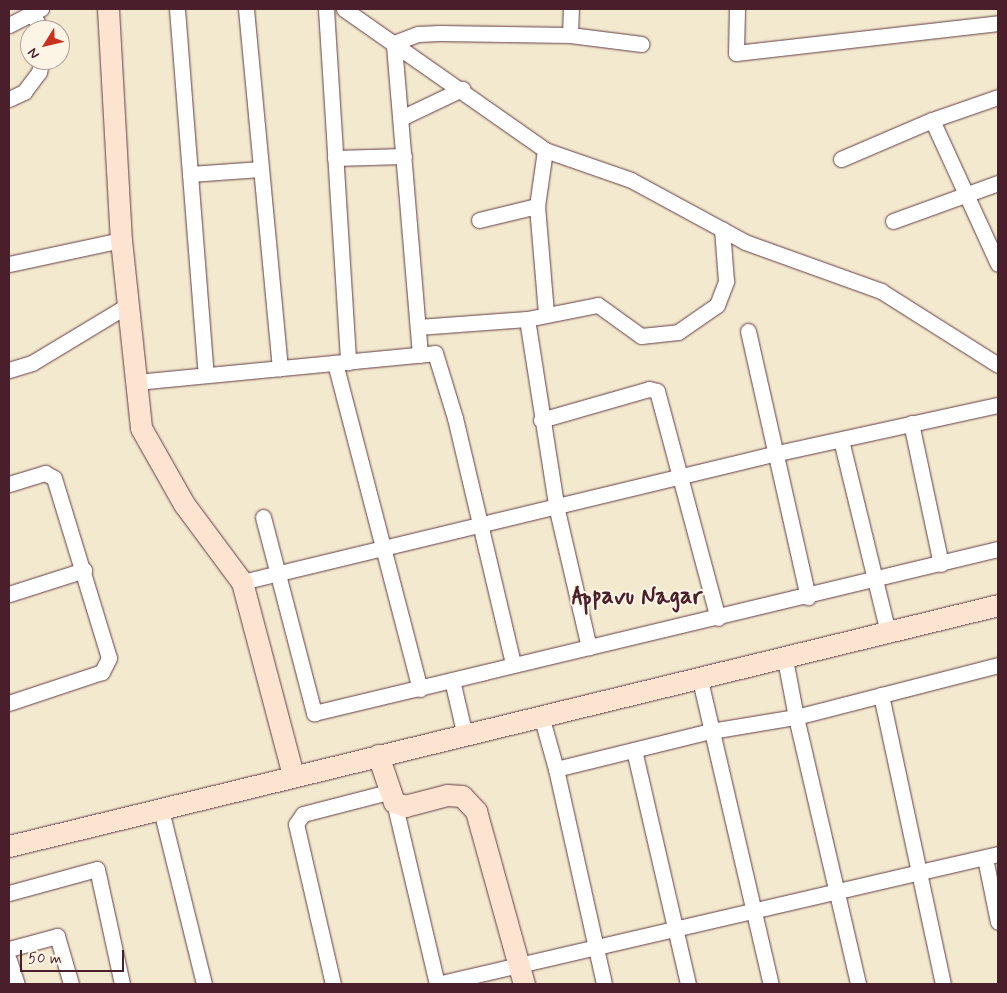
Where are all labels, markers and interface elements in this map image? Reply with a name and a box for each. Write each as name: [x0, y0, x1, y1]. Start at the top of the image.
north arrow: [20, 20, 70, 70]
text: N: [24, 44, 44, 62]
district label: Appavu Nagar: [571, 583, 703, 611]
scale bar: [22, 940, 126, 972]
text: 50 m: [28, 949, 62, 969]

